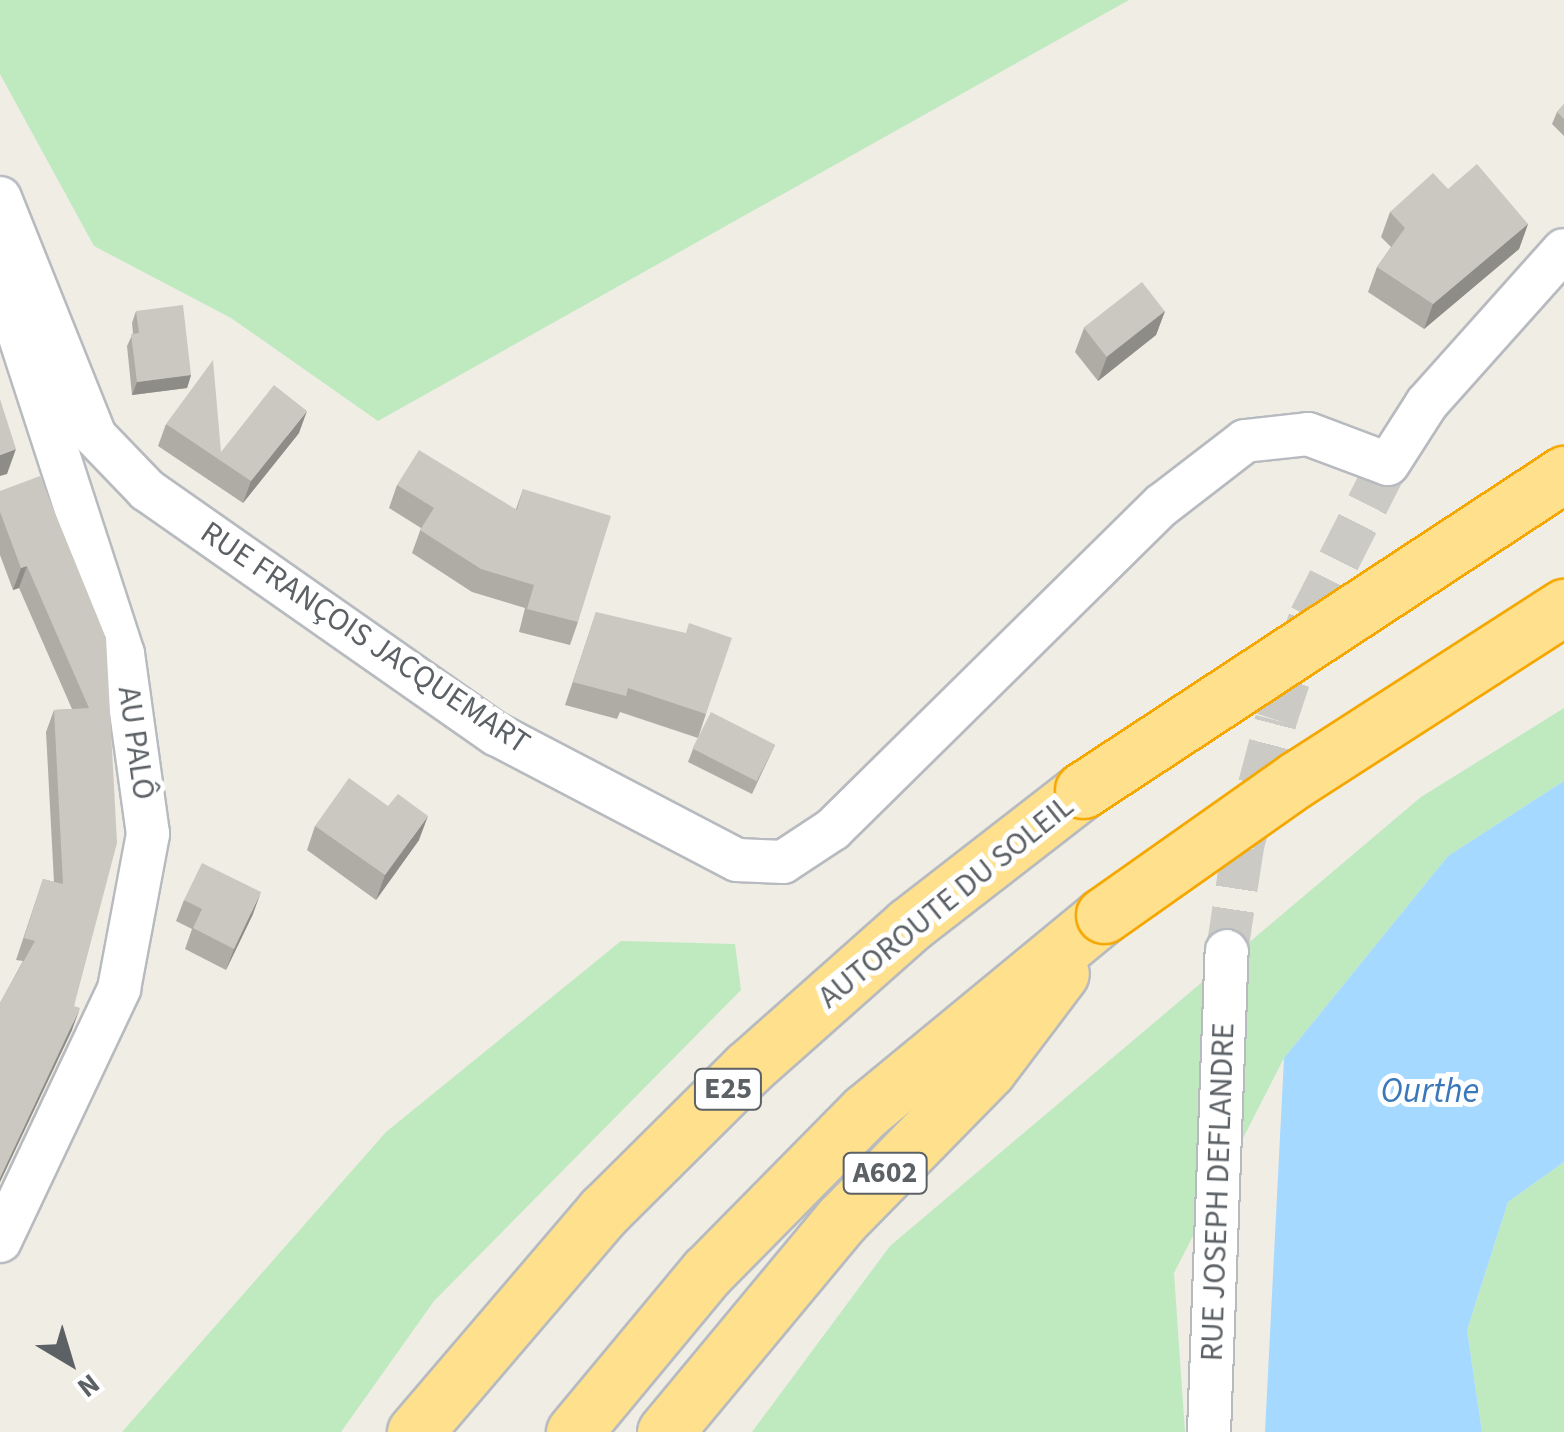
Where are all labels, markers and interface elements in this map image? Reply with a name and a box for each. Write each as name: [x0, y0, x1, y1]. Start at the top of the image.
street label: RUE FRANÇOIS JACQUEMART: [193, 513, 537, 763]
street label: AU PALÔ: [109, 684, 163, 802]
street label: AUTOROUTE DU SOLEIL: [811, 787, 1081, 1017]
street label: RUE JOSEPH DEFLANDRE: [1193, 1022, 1243, 1362]
road number: E25: [693, 1064, 763, 1114]
water label: Ourthe: [1381, 1070, 1479, 1112]
road number: A602: [842, 1148, 928, 1198]
north arrow: [20, 1312, 120, 1412]
text: N: [69, 1364, 108, 1407]

